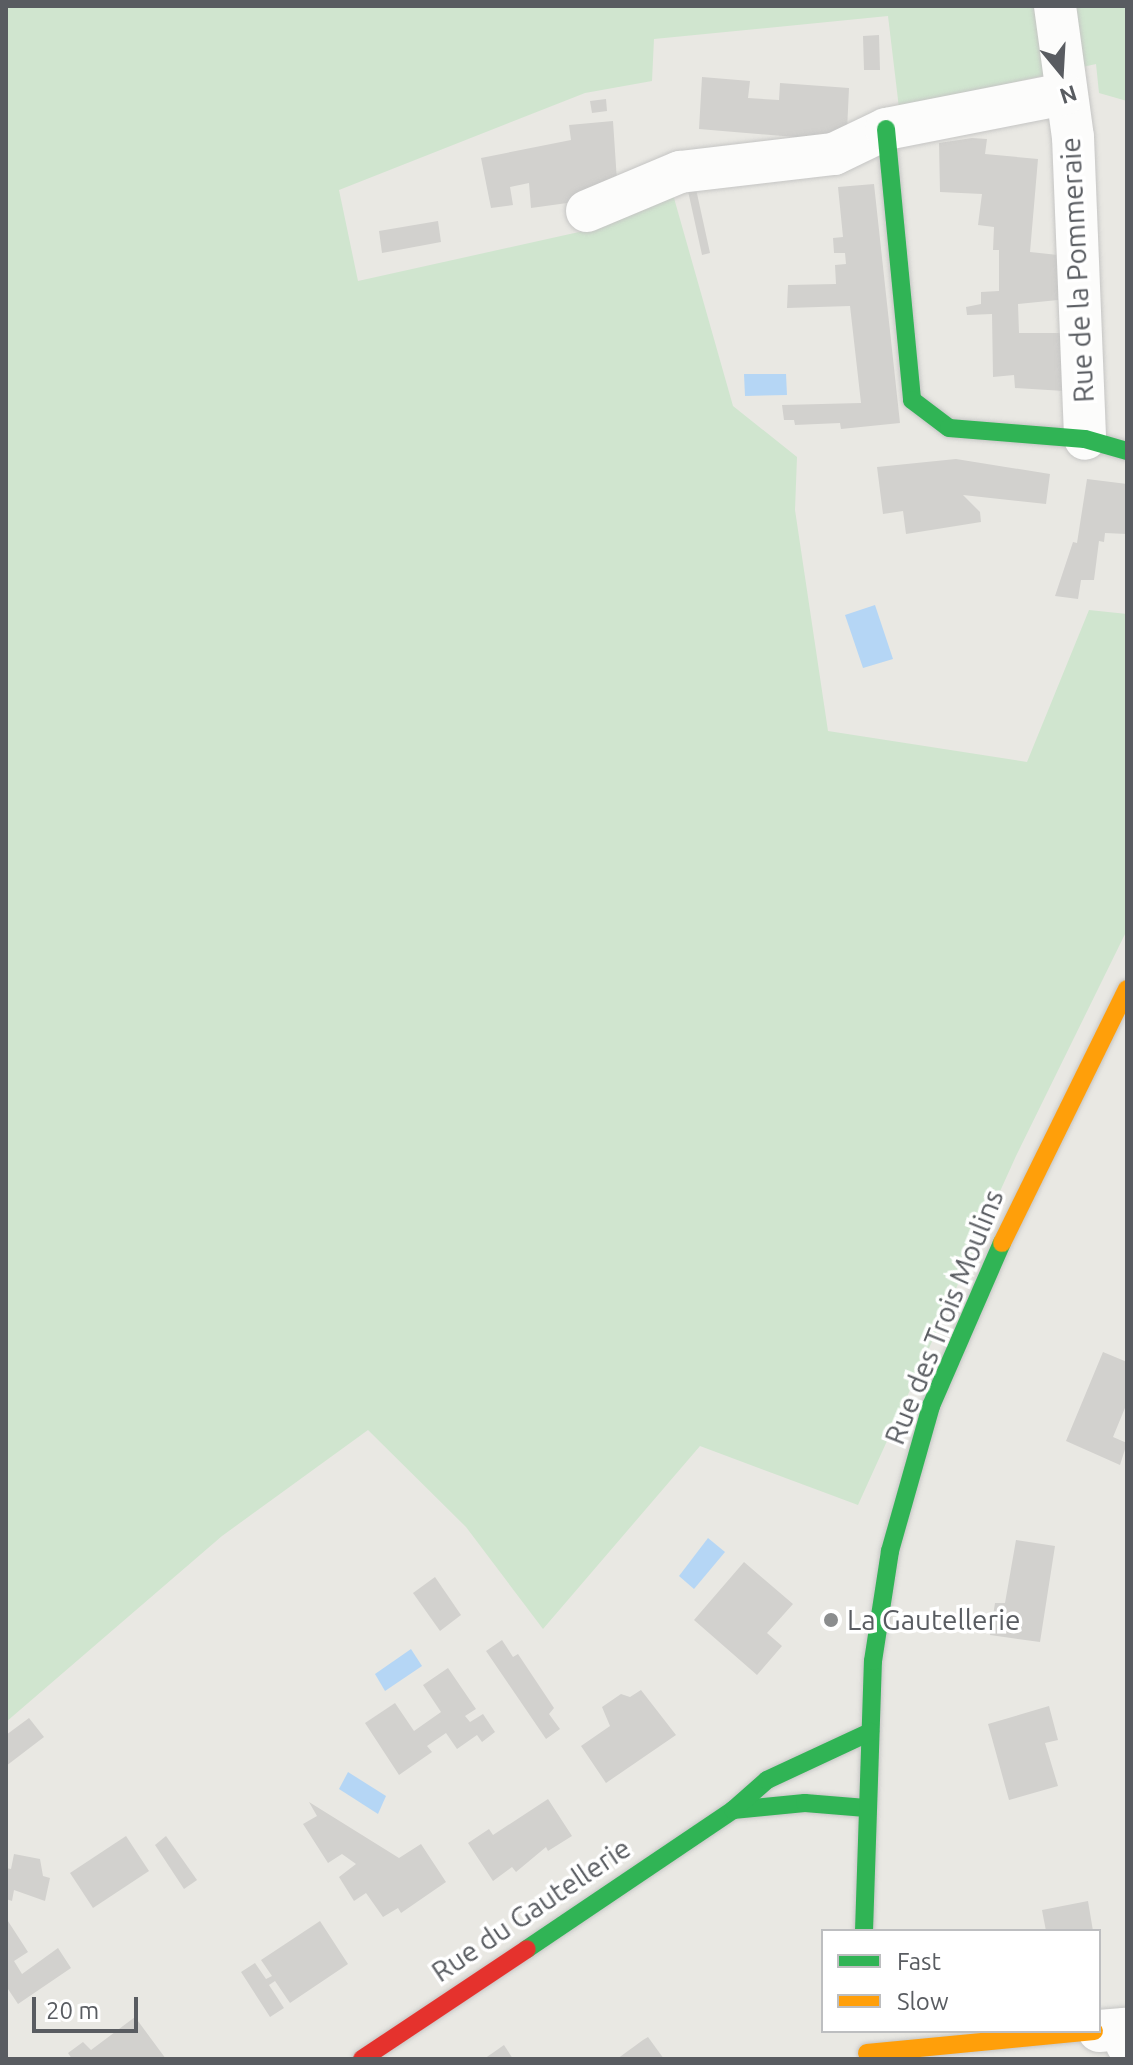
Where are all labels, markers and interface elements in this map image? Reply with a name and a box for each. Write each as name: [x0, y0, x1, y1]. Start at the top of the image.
north arrow: [1021, 32, 1101, 112]
text: N: [1057, 81, 1080, 110]
street label: Rue de la Pommeraie: [1053, 137, 1101, 403]
street label: Rue des Trois Moulins: [878, 1185, 1010, 1449]
place label: La Gautellerie: [847, 1603, 1020, 1637]
marker: La Gautellerie: [822, 1611, 840, 1629]
street label: Rue du Gautellerie: [425, 1831, 637, 1989]
legend: [821, 1929, 1101, 2033]
text: Fast: [897, 1948, 941, 1975]
scale bar: [36, 1981, 142, 2031]
text: Slow: [897, 1988, 949, 2015]
text: 20 m: [46, 1997, 99, 2024]

